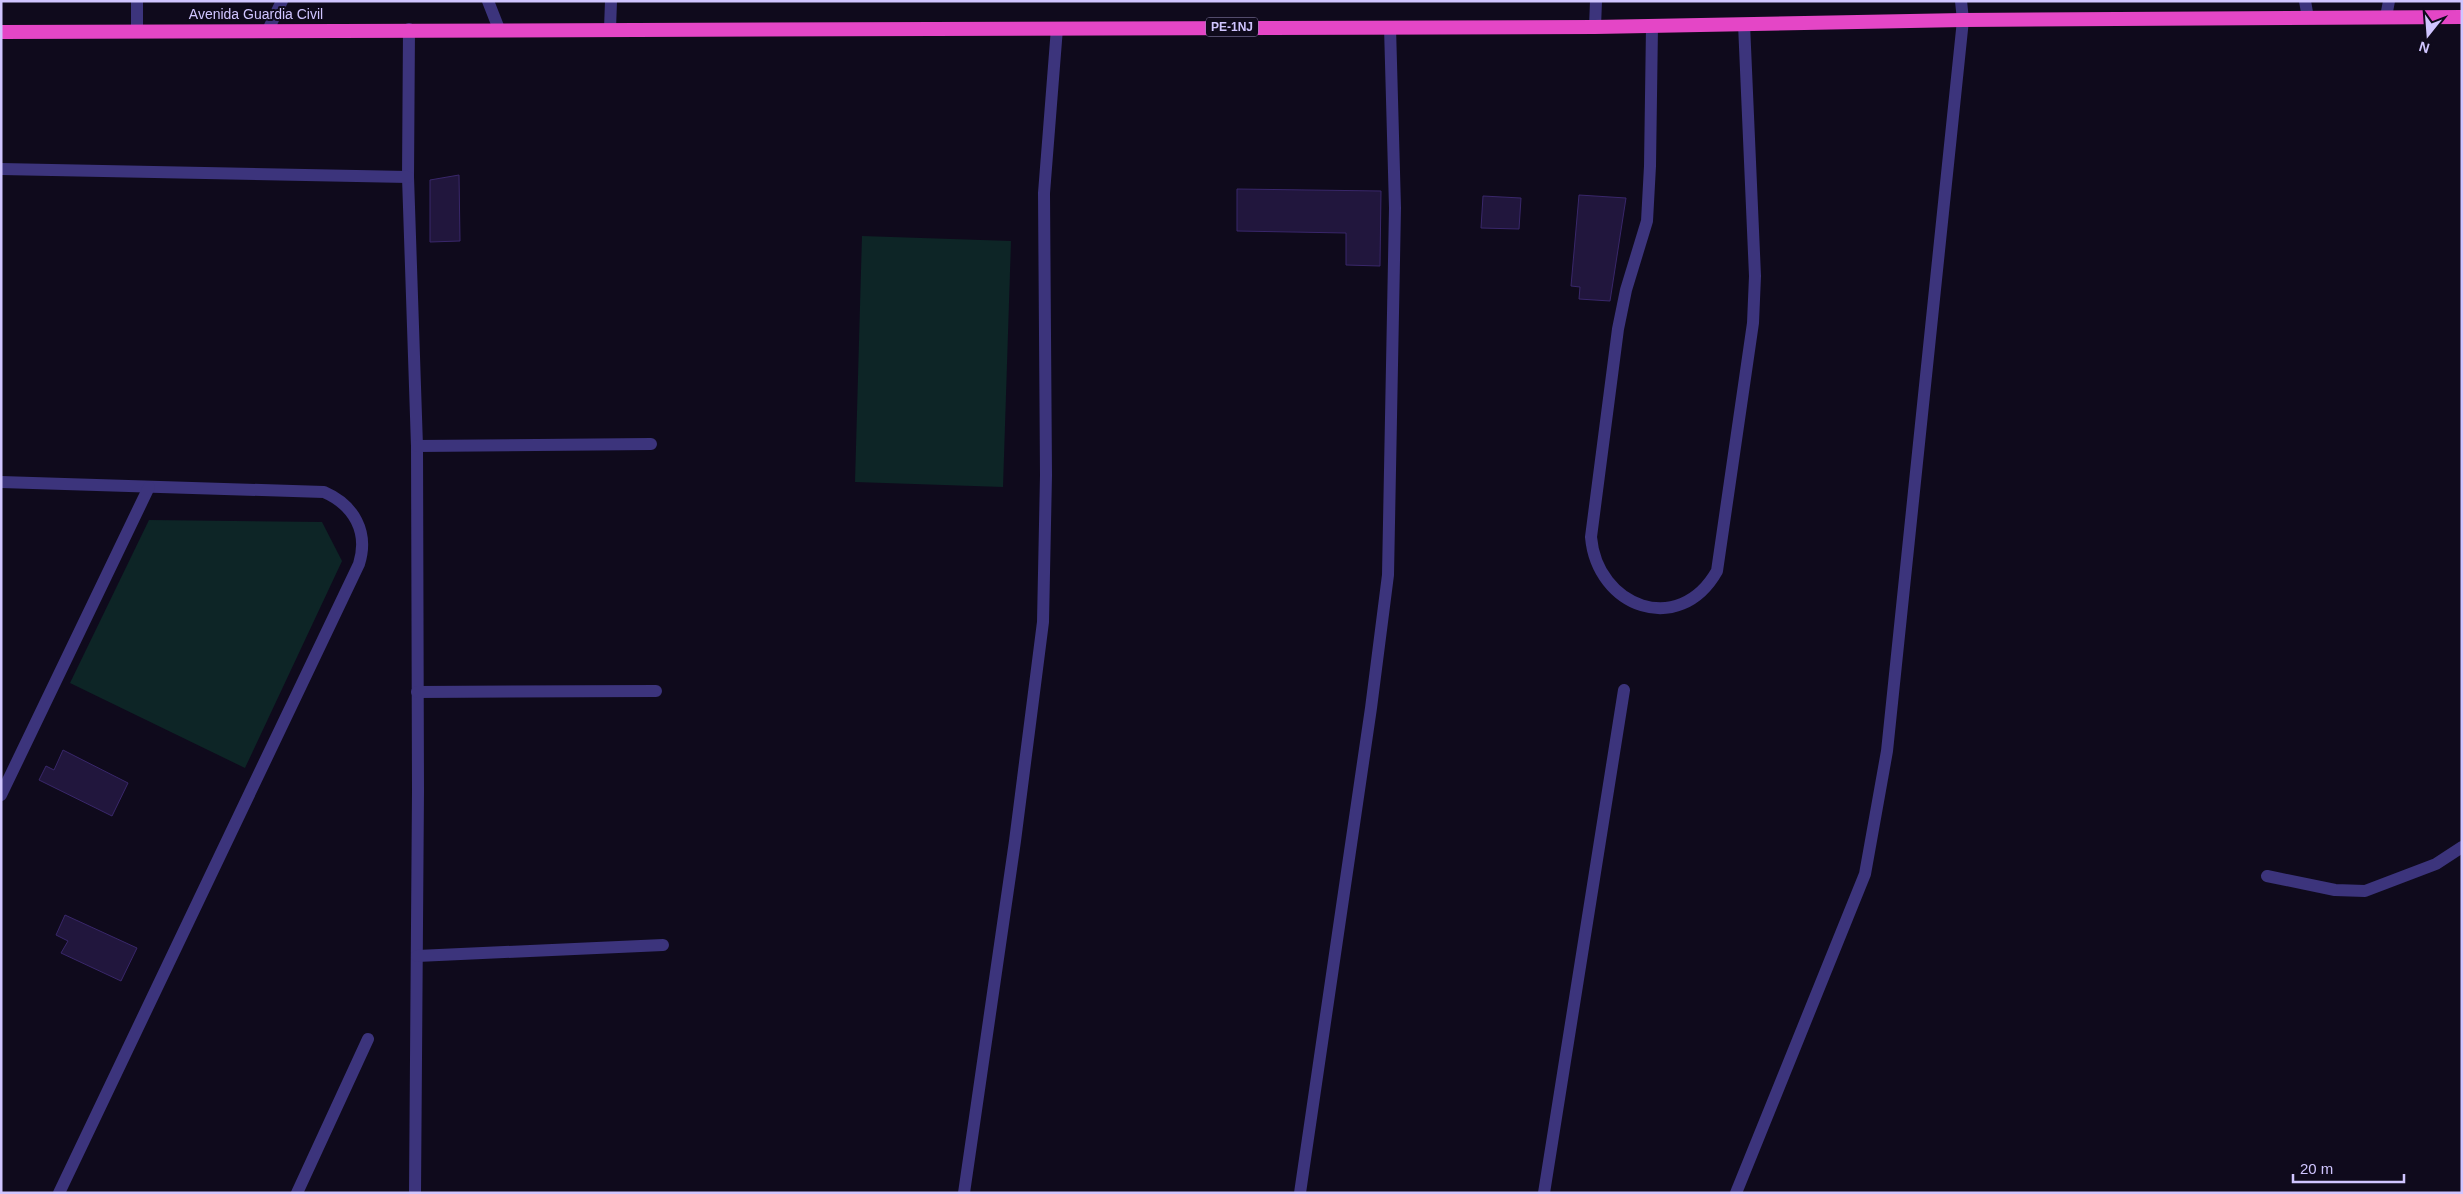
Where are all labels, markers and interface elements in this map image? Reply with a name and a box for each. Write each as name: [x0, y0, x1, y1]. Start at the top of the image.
street label: Avenida Guardia Civil: [189, 6, 323, 22]
north arrow: [2403, 10, 2453, 60]
road number: PE-1NJ: [1206, 18, 1258, 36]
text: N: [2417, 38, 2431, 57]
scale bar: [2293, 1152, 2404, 1184]
text: 20 m: [2300, 1160, 2333, 1177]

